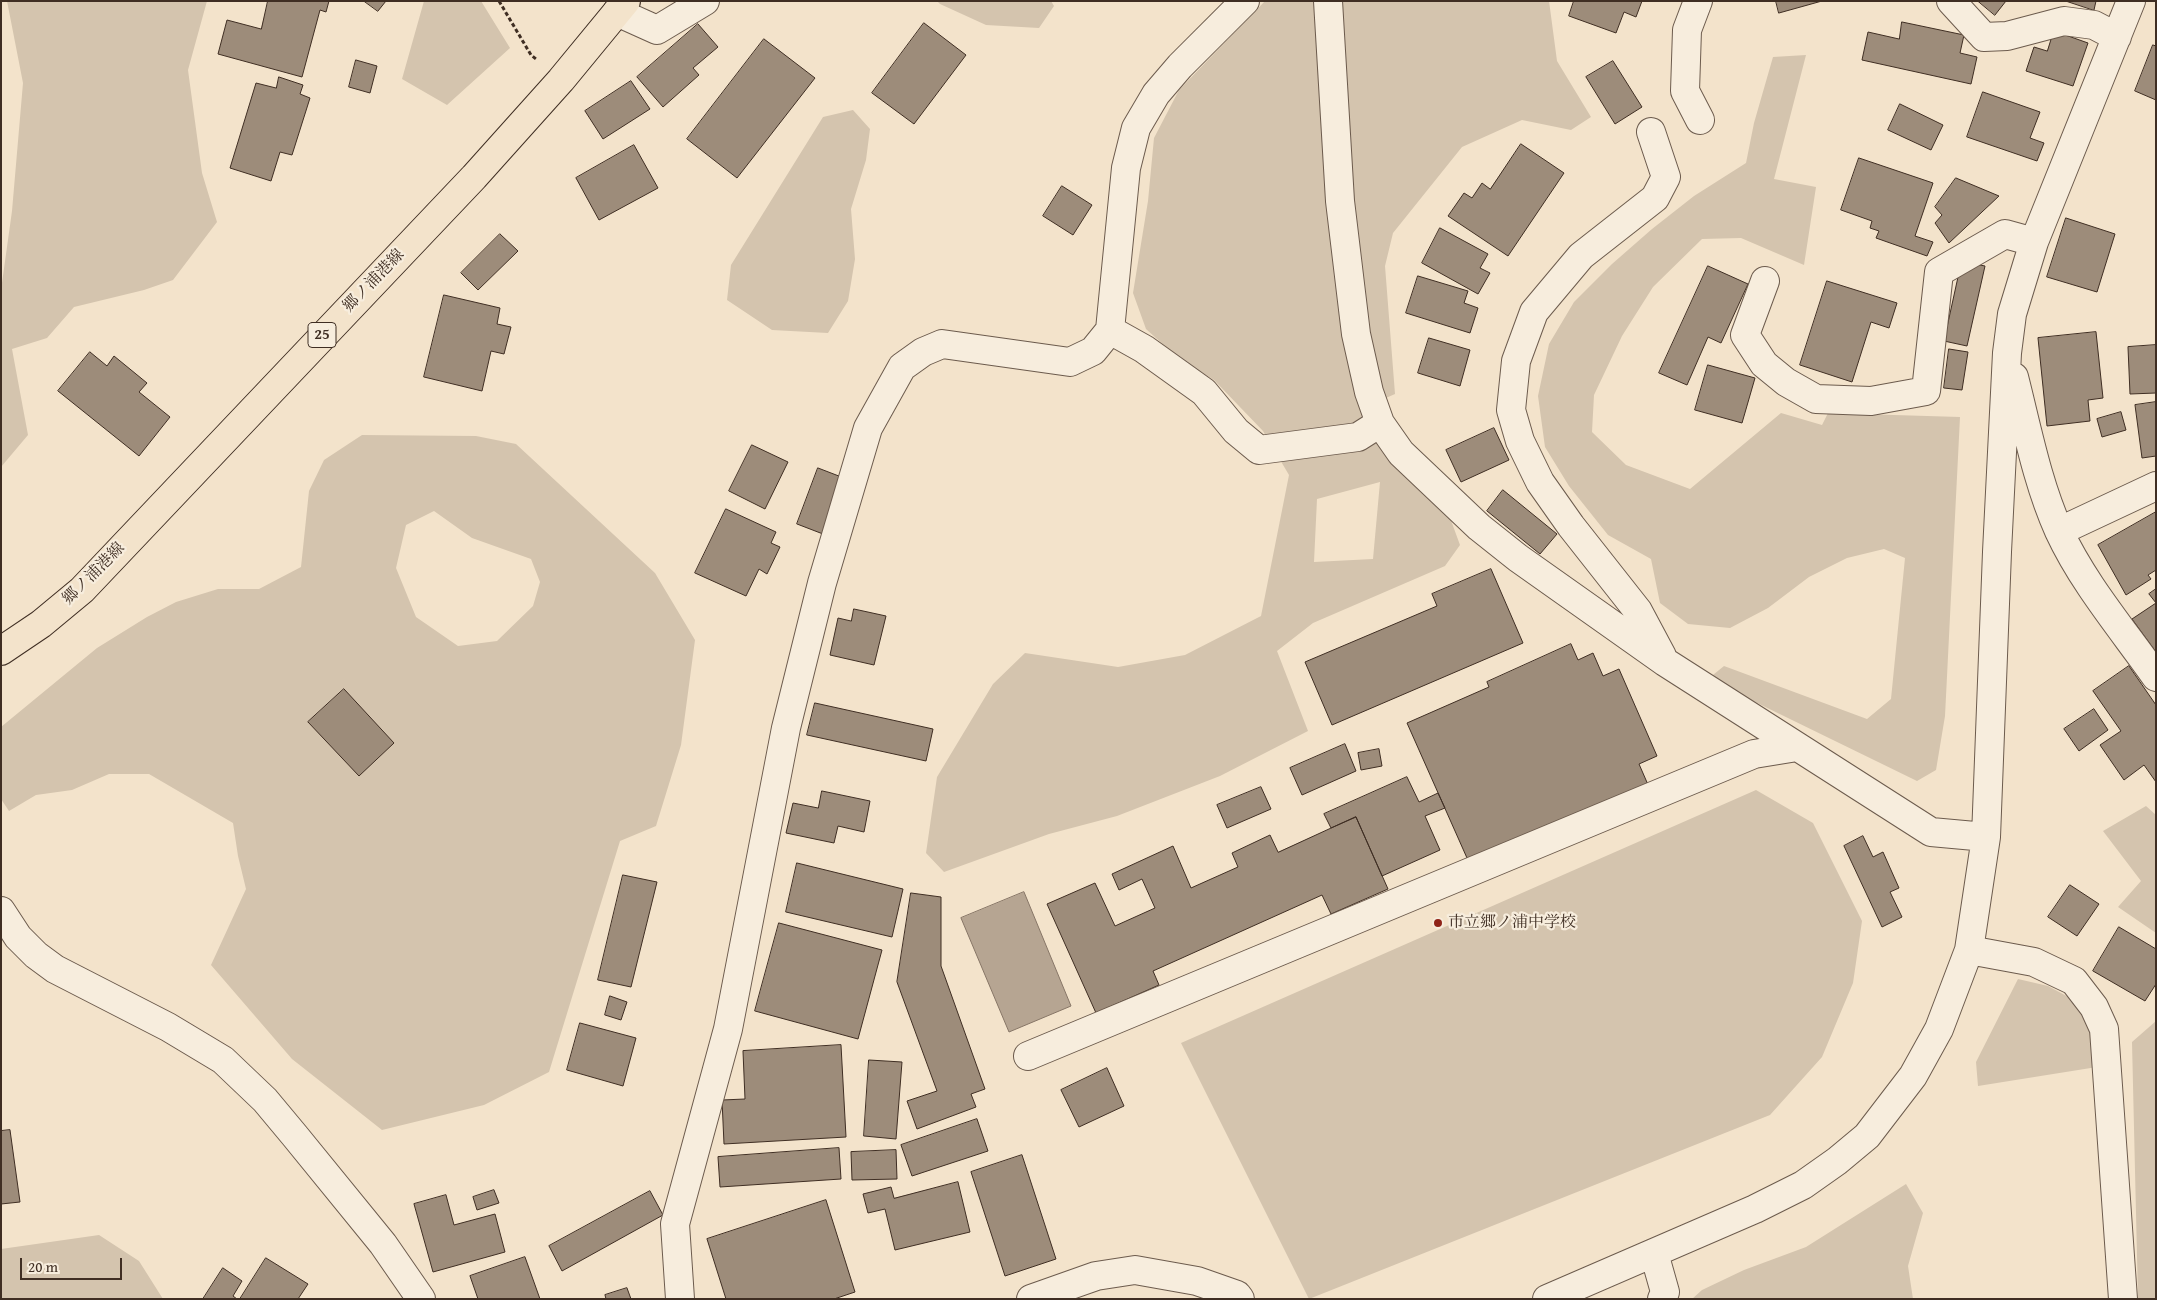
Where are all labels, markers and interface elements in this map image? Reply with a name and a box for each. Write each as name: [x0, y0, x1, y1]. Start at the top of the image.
street label: 郷ノ浦港線: [339, 246, 409, 316]
road number: 25: [308, 322, 336, 348]
street label: 郷ノ浦港線: [59, 539, 129, 609]
place label: 市立郷ノ浦中学校: [1448, 913, 1576, 933]
marker: 市立郷ノ浦中学校: [1432, 917, 1444, 929]
scale bar: [22, 1248, 125, 1280]
text: 20 m: [28, 1256, 58, 1277]

